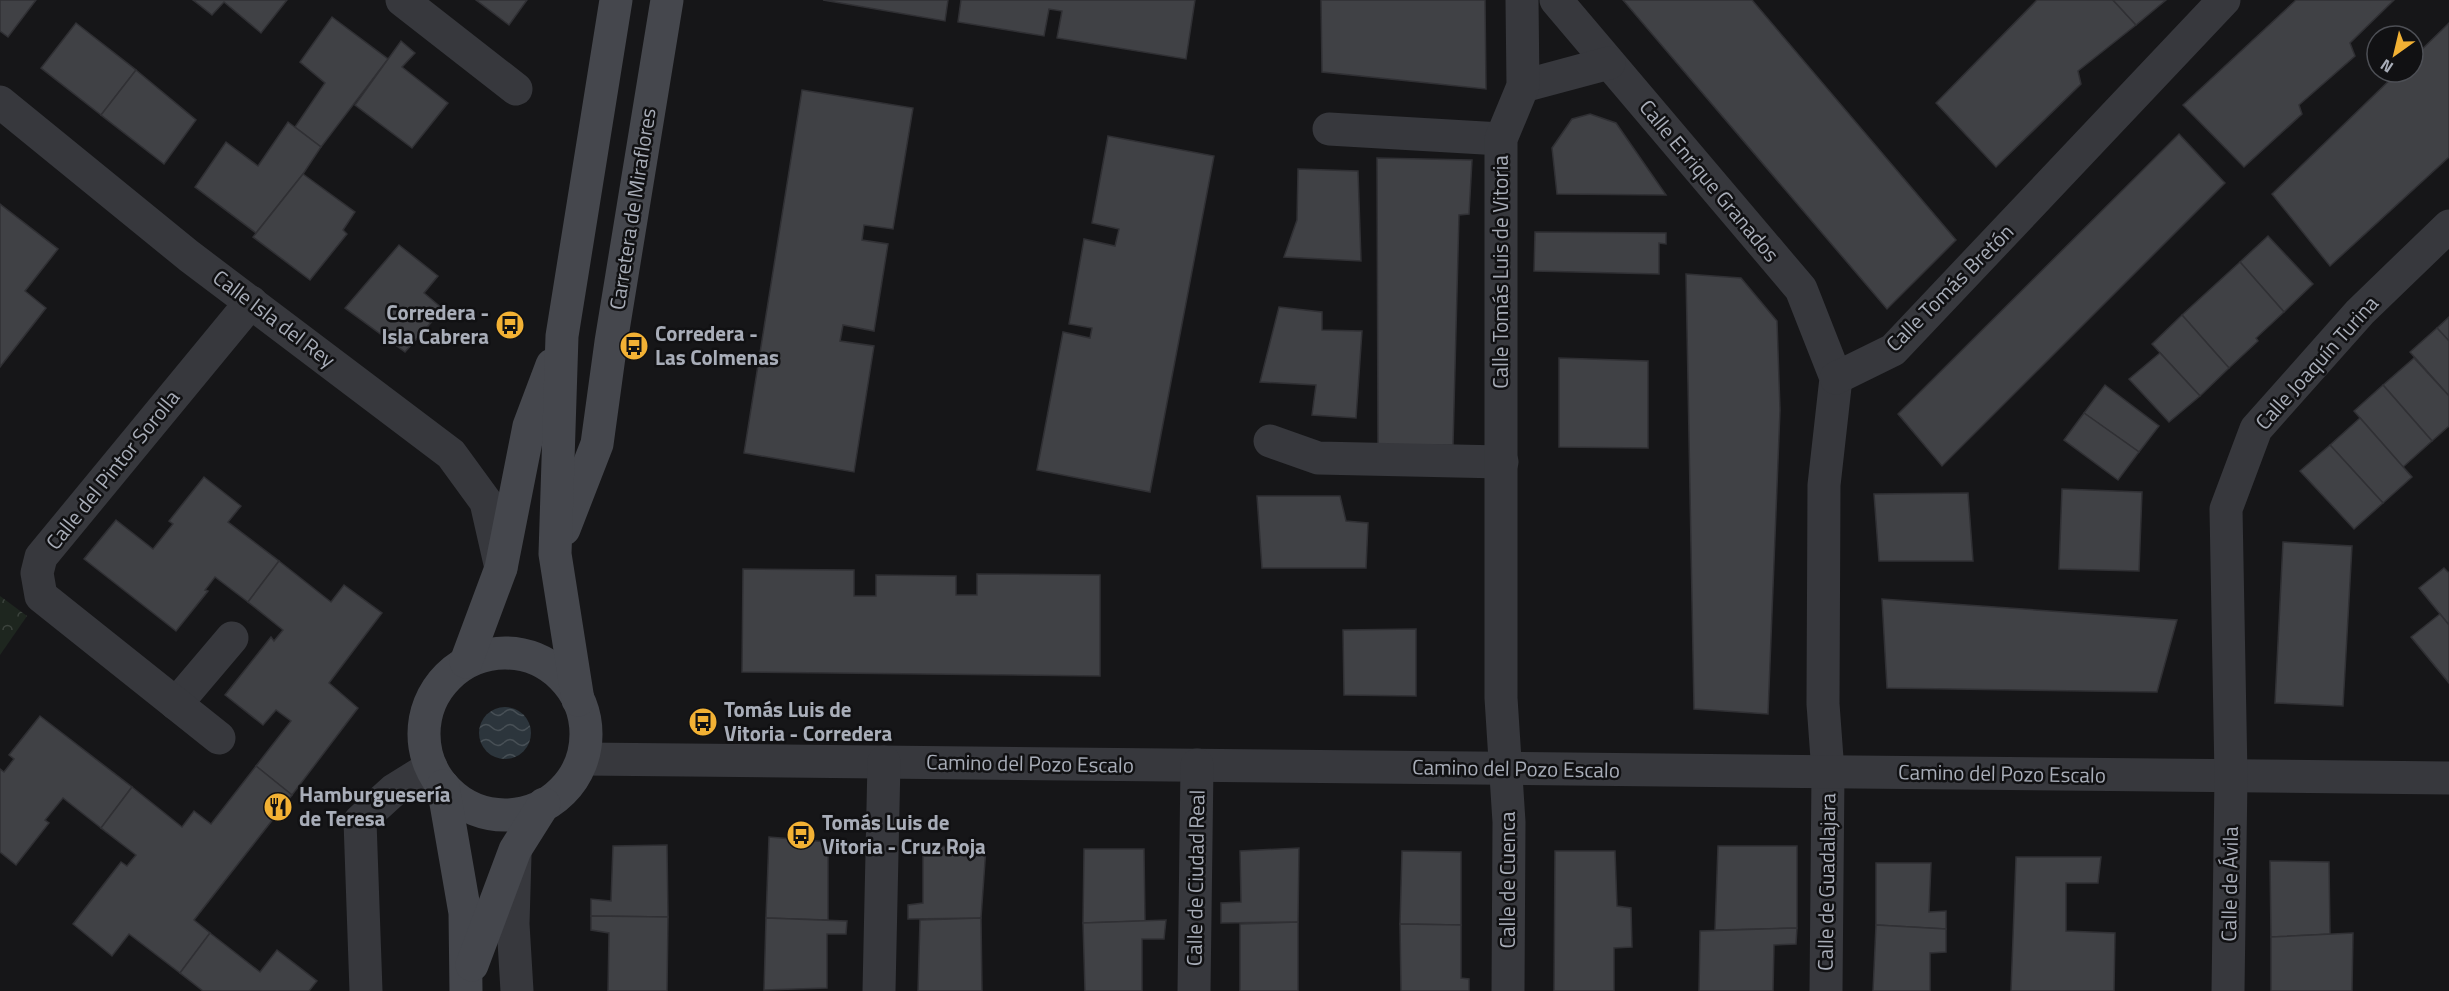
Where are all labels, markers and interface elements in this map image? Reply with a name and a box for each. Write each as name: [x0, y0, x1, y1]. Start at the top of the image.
north arrow: [2365, 24, 2425, 84]
text: N: [2375, 53, 2398, 79]
street label: Calle Enrique Granados: [1632, 92, 1787, 269]
street label: Carretera de Miraflores: [600, 106, 664, 312]
street label: Calle Tomás Luis de Vitoria: [1484, 155, 1516, 389]
street label: Calle Tomás Bretón: [1878, 216, 2021, 359]
street label: Calle Isla del Rey: [207, 261, 343, 375]
street label: Calle Joaquín Turina: [2247, 288, 2386, 437]
place label: Corredera - Isla Cabrera: [381, 296, 489, 352]
bus stop icon: Corredera - Isla Cabrera: [494, 309, 526, 341]
place label: Corredera - Las Colmenas: [655, 317, 779, 373]
bus stop icon: Corredera - Las Colmenas: [618, 330, 650, 362]
street label: Calle del Pintor Sorolla: [38, 382, 187, 556]
place label: Tomás Luis de Vitoria - Corredera: [724, 693, 892, 749]
bus stop icon: Tomás Luis de Vitoria - Corredera: [687, 706, 719, 738]
street label: Camino del Pozo Escalo: [926, 745, 1134, 781]
street label: Camino del Pozo Escalo: [1412, 750, 1620, 786]
street label: Camino del Pozo Escalo: [1898, 755, 2106, 791]
place label: Hamburguesería de Teresa: [299, 778, 451, 834]
street label: Calle de Ciudad Real: [1177, 789, 1213, 966]
restaurant icon: Hamburguesería de Teresa: [262, 791, 294, 823]
street label: Calle de Guadalajara: [1808, 792, 1844, 971]
place label: Tomás Luis de Vitoria - Cruz Roja: [822, 806, 986, 862]
street label: Calle de Cuenca: [1491, 811, 1523, 949]
bus stop icon: Tomás Luis de Vitoria - Cruz Roja: [785, 819, 817, 851]
street label: Calle de Ávila: [2212, 826, 2246, 942]

